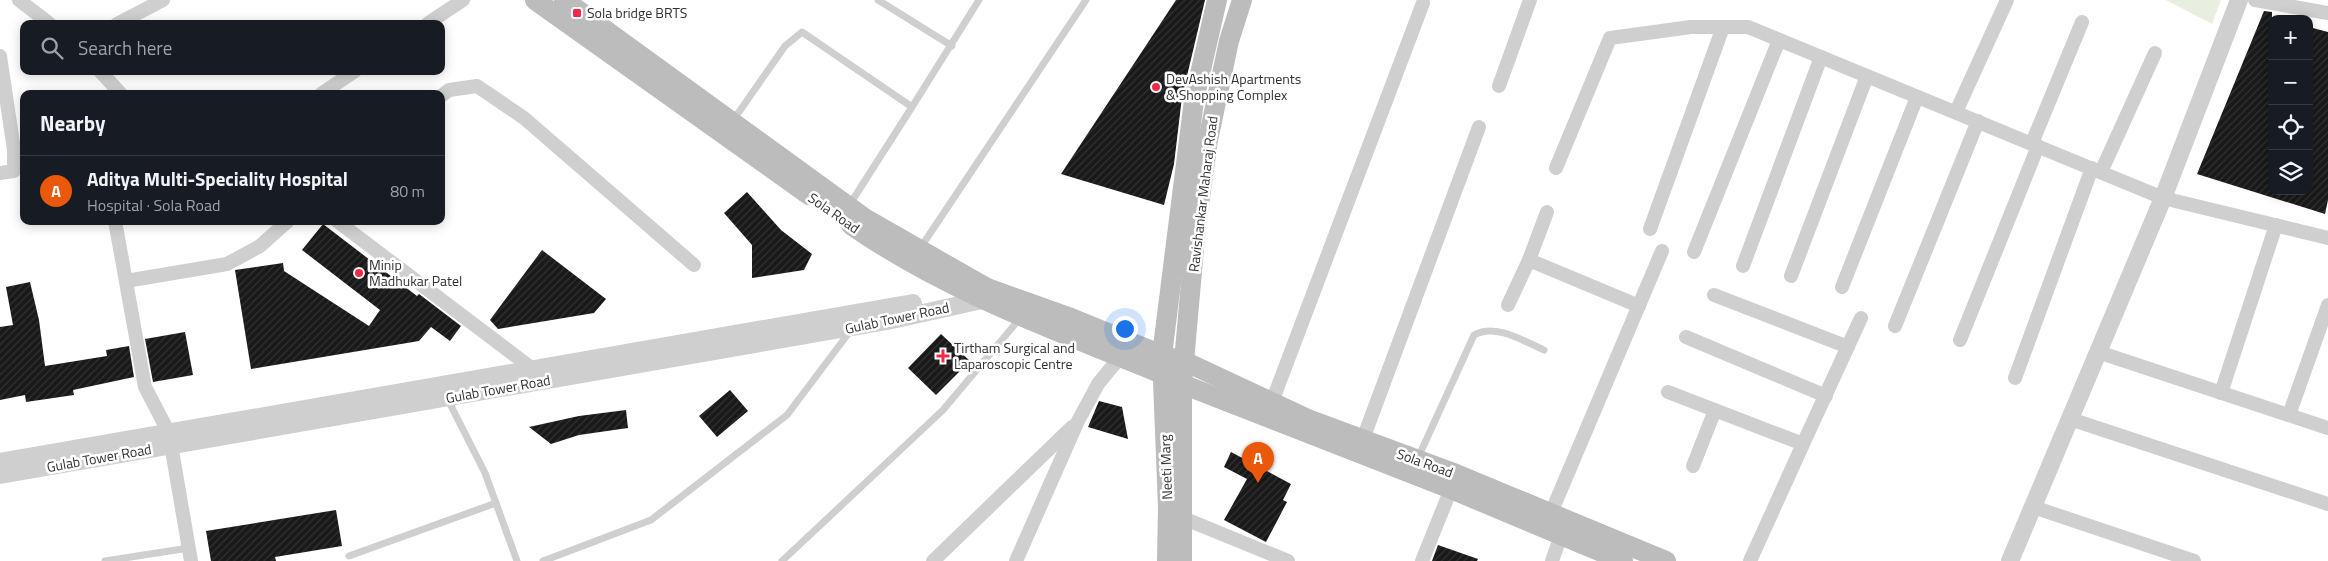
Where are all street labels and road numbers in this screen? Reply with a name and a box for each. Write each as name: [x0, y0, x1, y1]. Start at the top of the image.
street label: Ravishankar Maharaj Road: [1183, 115, 1223, 273]
street label: Sola Road: [804, 187, 864, 238]
street label: Gulab Tower Road: [843, 296, 951, 339]
street label: Gulab Tower Road: [444, 369, 552, 408]
street label: Neeti Marg: [1154, 434, 1177, 500]
street label: Gulab Tower Road: [45, 438, 153, 477]
street label: Sola Road: [1394, 443, 1456, 482]

